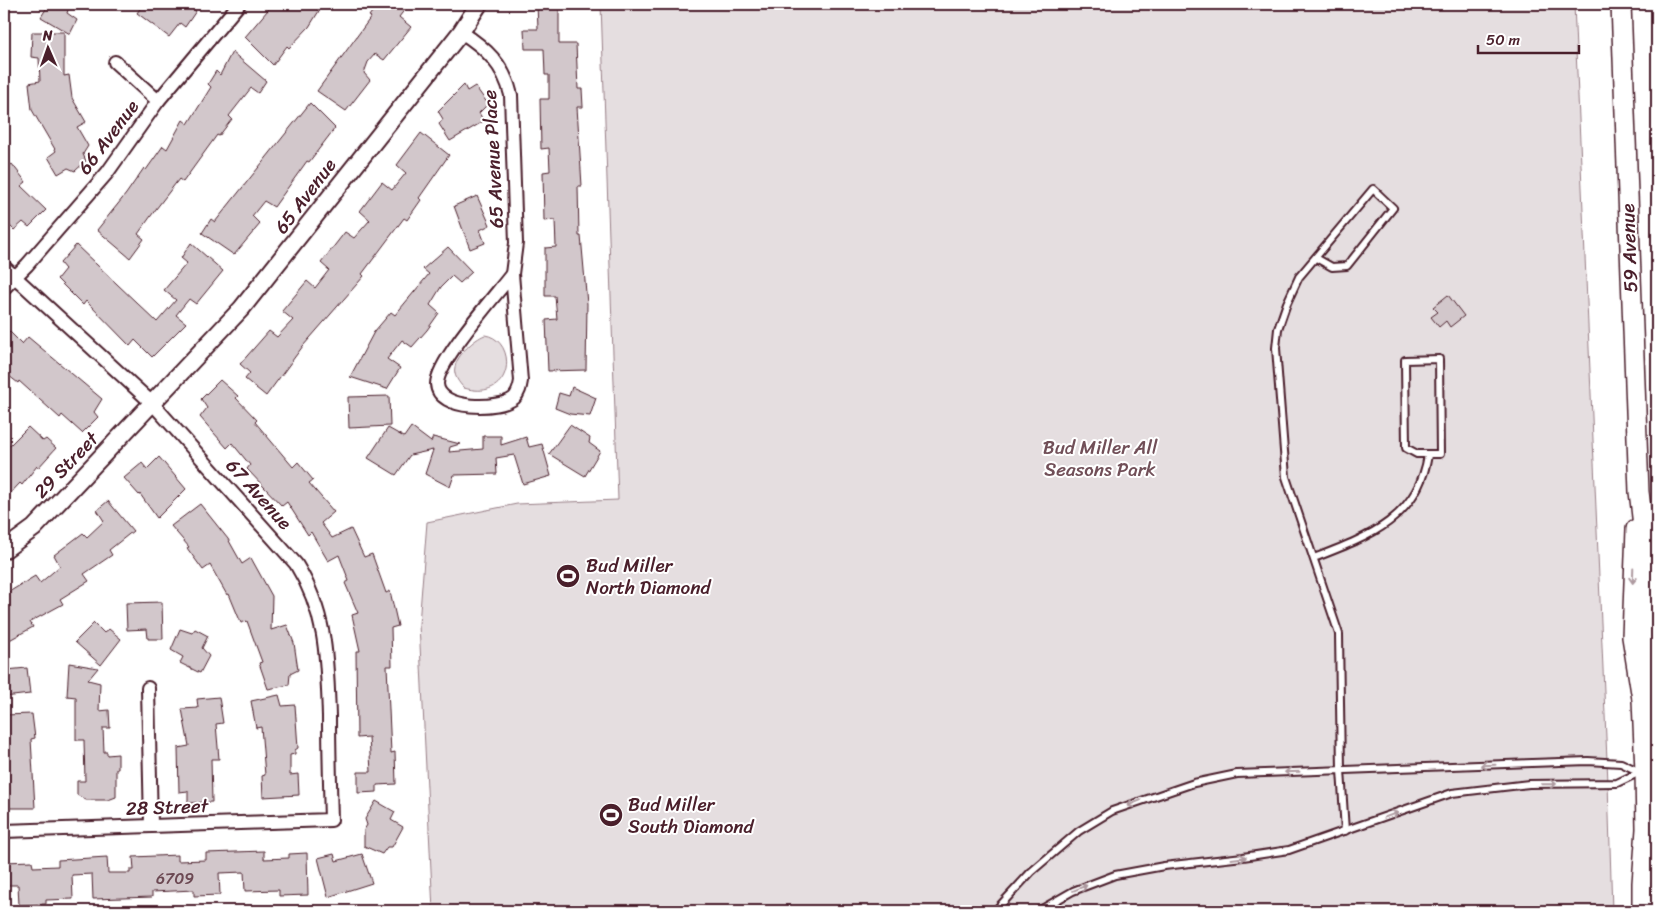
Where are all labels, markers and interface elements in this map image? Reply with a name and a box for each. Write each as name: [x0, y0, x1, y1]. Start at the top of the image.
north arrow: [22, 22, 72, 72]
scale bar: [1478, 22, 1580, 54]
text: N: [41, 23, 53, 48]
text: 50 m: [1486, 27, 1521, 53]
street label: 65 Avenue Place: [473, 89, 513, 229]
street label: 66 Avenue: [69, 92, 147, 182]
street label: 65 Avenue: [265, 151, 345, 241]
street label: 59 Avenue: [1611, 203, 1647, 293]
street label: 29 Street: [25, 423, 108, 506]
park label: Bud Miller All Seasons Park: [1043, 431, 1158, 486]
street label: 67 Avenue: [218, 451, 300, 537]
place label: Bud Miller North Diamond: [586, 549, 712, 604]
sports icon: Bud Miller North Diamond: [555, 563, 581, 589]
one-way arrow: [1628, 568, 1638, 584]
one-way arrow: [1480, 760, 1496, 770]
one-way arrow: [1285, 768, 1301, 777]
one-way arrow: [1541, 779, 1557, 789]
place label: Bud Miller South Diamond: [628, 788, 755, 843]
street label: 28 Street: [125, 789, 210, 825]
one-way arrow: [1127, 798, 1142, 808]
sports icon: Bud Miller South Diamond: [598, 802, 624, 828]
one-way arrow: [1383, 810, 1398, 819]
one-way arrow: [1231, 853, 1247, 863]
house number: 6709: [156, 864, 194, 893]
one-way arrow: [1073, 883, 1088, 892]

